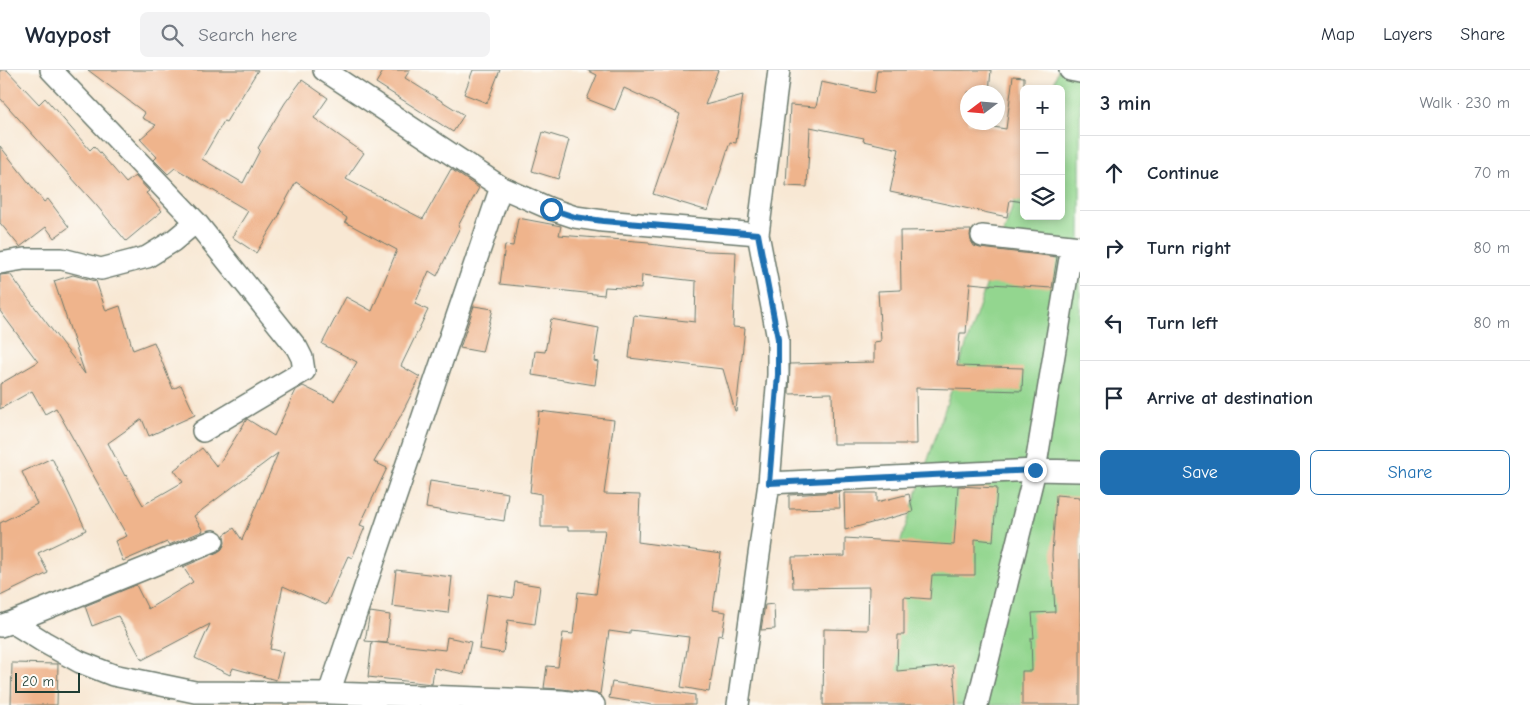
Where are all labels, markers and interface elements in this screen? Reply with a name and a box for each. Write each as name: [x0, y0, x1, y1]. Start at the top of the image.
search box: [140, 12, 490, 57]
text: Waypost: [25, 21, 110, 49]
icon: search: [158, 21, 186, 49]
text: Search here: [198, 24, 297, 46]
text: Map: [1321, 24, 1355, 45]
text: Layers: [1383, 24, 1432, 45]
text: Share: [1460, 24, 1505, 45]
north arrow: [960, 85, 1005, 130]
map controls: [1020, 85, 1065, 220]
button: +: [1020, 85, 1065, 130]
text: 3 min: [1100, 91, 1151, 115]
text: Walk · 230 m: [1419, 94, 1510, 112]
button: −: [1020, 130, 1065, 175]
icon: ahead: [1100, 159, 1128, 187]
text: Continue: [1147, 162, 1219, 184]
text: 70 m: [1474, 164, 1510, 182]
button: layers: [1020, 175, 1065, 220]
route start: [540, 198, 563, 221]
icon: right: [1100, 234, 1128, 262]
text: Turn right: [1147, 237, 1231, 259]
text: 80 m: [1473, 239, 1510, 257]
icon: left: [1100, 309, 1128, 337]
text: Turn left: [1147, 312, 1218, 334]
text: 80 m: [1473, 314, 1510, 332]
icon: arrive: [1100, 384, 1128, 412]
text: Arrive at destination: [1147, 387, 1313, 409]
button: Save: [1100, 450, 1300, 495]
button: Share: [1310, 450, 1510, 495]
route end: [1024, 459, 1047, 482]
scale bar: [15, 670, 80, 693]
text: 20 m: [22, 673, 54, 690]

